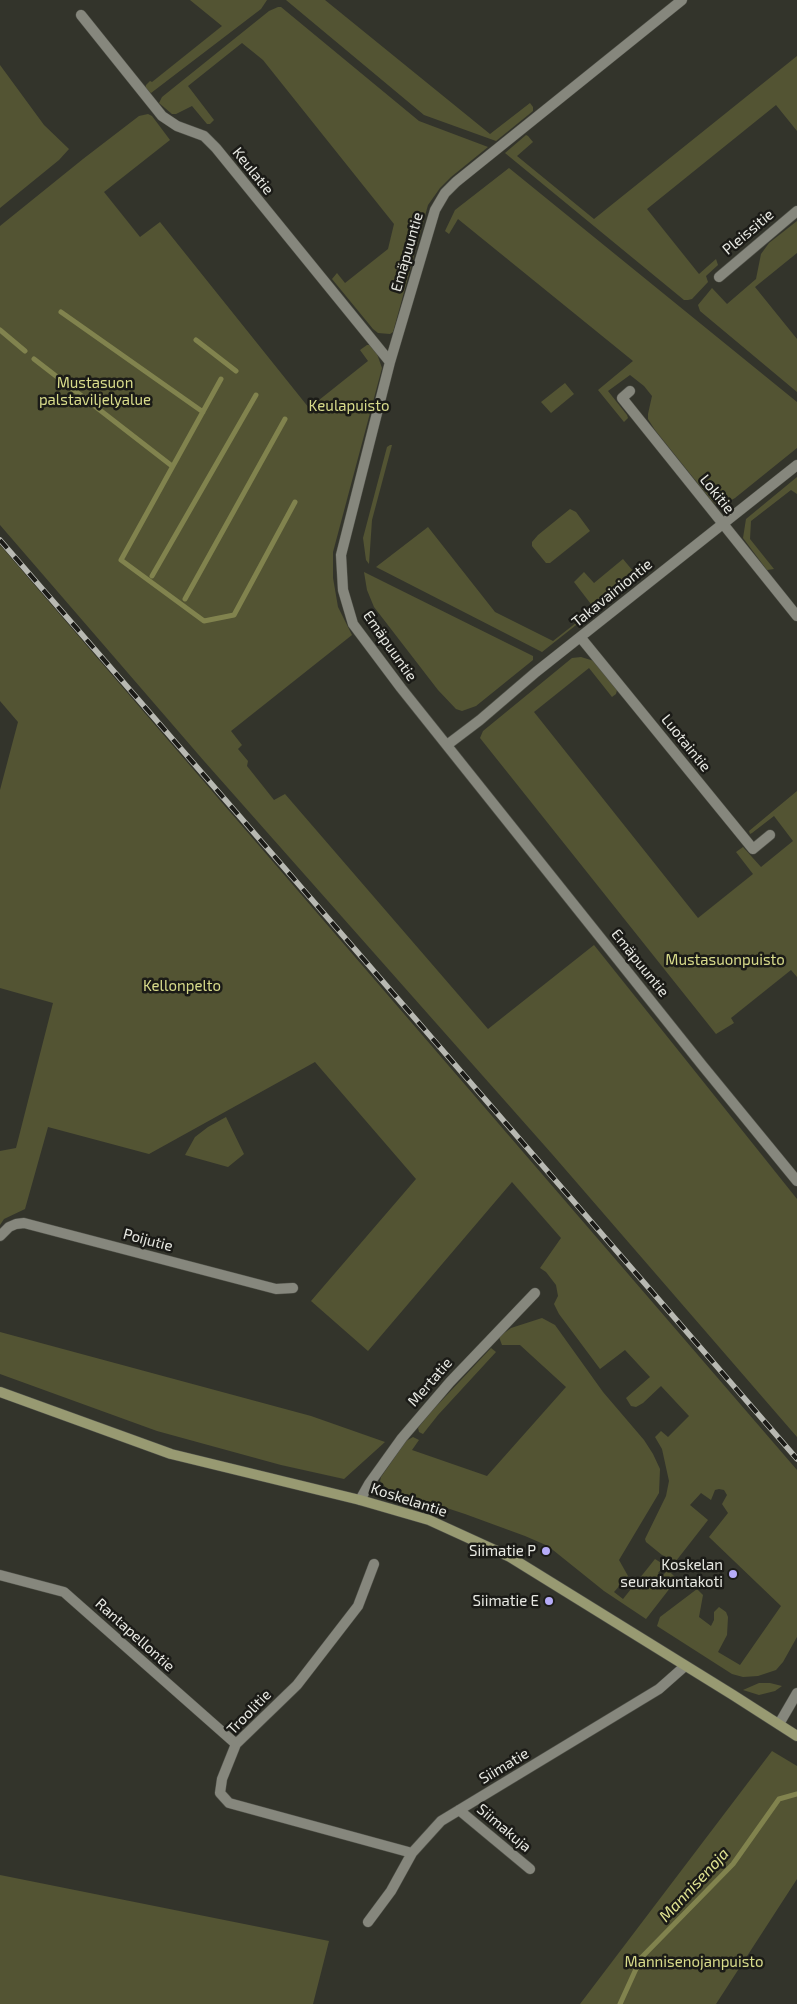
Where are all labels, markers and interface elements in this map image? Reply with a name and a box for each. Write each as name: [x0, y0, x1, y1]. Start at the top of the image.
street label: Keulatie: [229, 144, 277, 198]
street label: Pleissitie: [719, 205, 777, 259]
street label: Emäpuuntie: [387, 210, 427, 294]
park label: Mustasuon palstaviljelyalue: [39, 374, 151, 409]
park label: Keulapuisto: [309, 397, 389, 415]
street label: Lokitie: [696, 471, 738, 517]
street label: Takavainiontie: [568, 555, 656, 631]
street label: Emäpuuntie: [359, 607, 421, 685]
street label: Luotaintie: [657, 711, 715, 775]
street label: Emäpuuntie: [607, 926, 673, 1000]
park label: Mustasuonpuisto: [665, 951, 785, 969]
park label: Kellonpelto: [143, 977, 221, 995]
street label: Poijutie: [121, 1225, 175, 1255]
street label: Mertatie: [404, 1354, 456, 1410]
street label: Koskelantie: [369, 1479, 449, 1521]
place label: Siimatie P: [469, 1542, 536, 1560]
marker: Siimatie P: [540, 1545, 552, 1557]
place label: Koskelan seurakuntakoti: [620, 1556, 723, 1591]
marker: Koskelan seurakuntakoti: [727, 1568, 739, 1580]
place label: Siimatie E: [473, 1592, 539, 1610]
street label: Rantapellontie: [92, 1595, 178, 1675]
marker: Siimatie E: [543, 1595, 555, 1607]
street label: Troolitie: [223, 1686, 275, 1738]
street label: Siimatie: [476, 1744, 532, 1788]
street label: Siimakuja: [473, 1800, 535, 1856]
water label: Mannisenoja: [655, 1844, 733, 1926]
park label: Mannisenojanpuisto: [625, 1953, 763, 1971]

